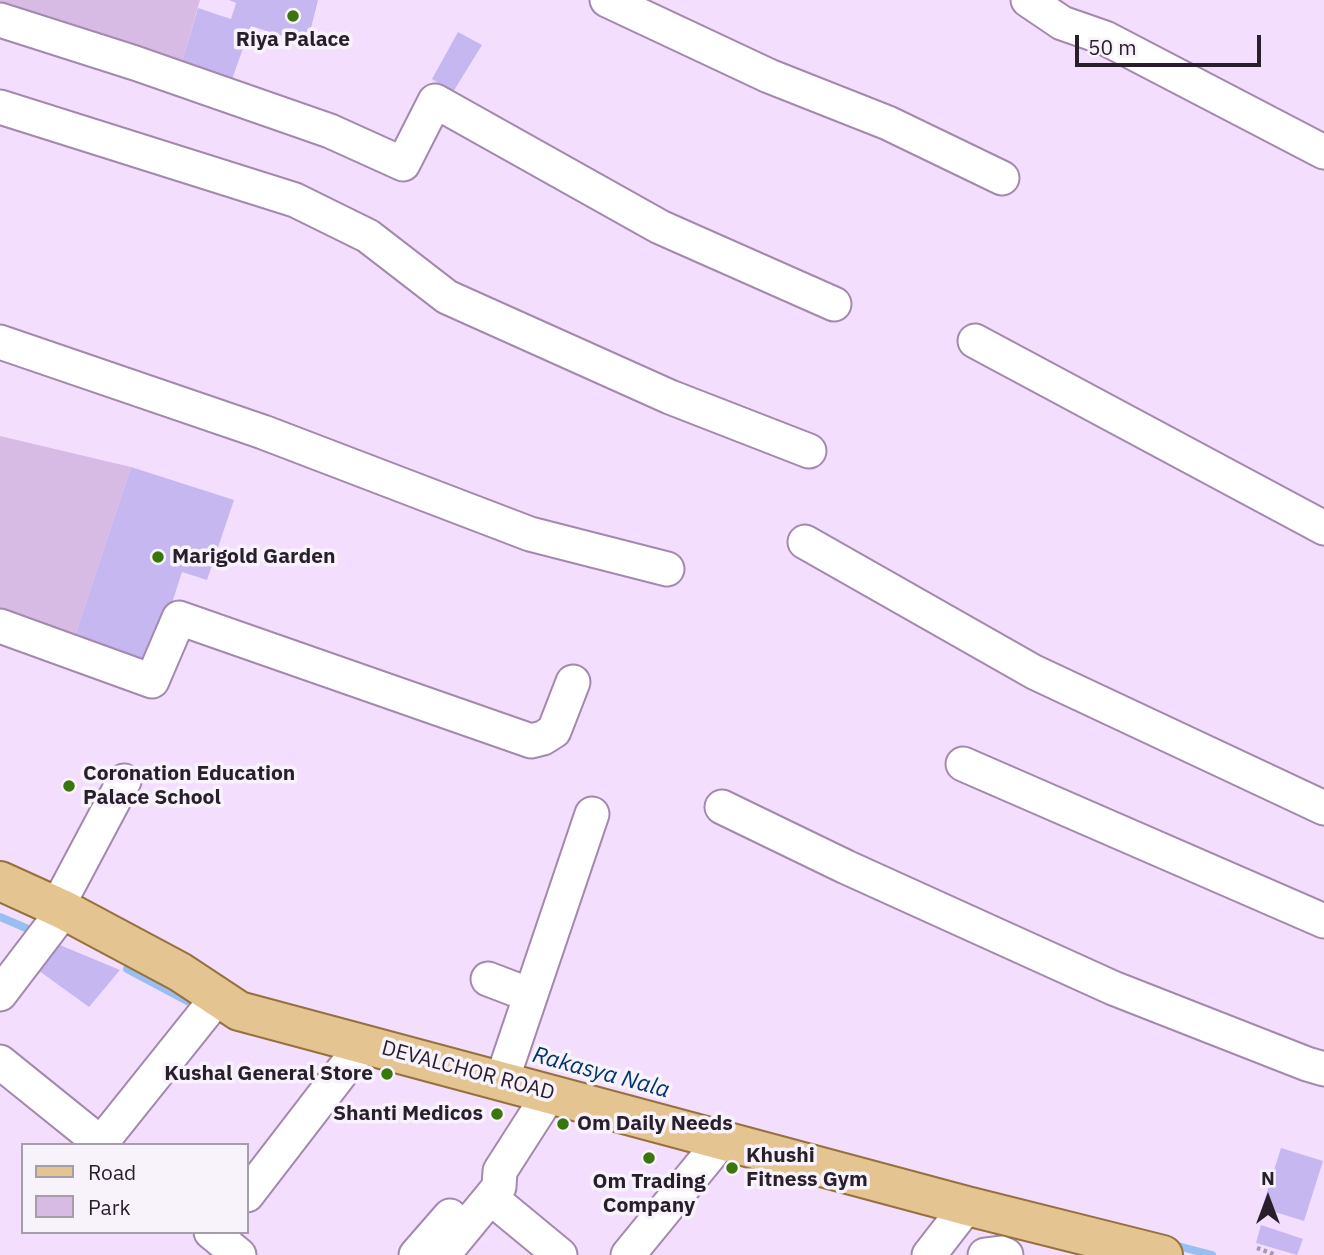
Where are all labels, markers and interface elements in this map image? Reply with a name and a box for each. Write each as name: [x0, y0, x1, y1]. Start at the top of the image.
marker: Riya Palace: [285, 8, 301, 24]
scale bar: [1079, 21, 1264, 65]
place label: Riya Palace: [236, 27, 350, 53]
text: 50 m: [1088, 33, 1137, 61]
place label: Marigold Garden: [172, 544, 336, 570]
marker: Marigold Garden: [150, 549, 166, 565]
place label: Coronation Education Palace School: [83, 761, 295, 811]
marker: Coronation Education Palace School: [61, 778, 77, 794]
street label: DEVALCHOR ROAD: [379, 1036, 557, 1106]
water label: Rakasya Nala: [529, 1041, 673, 1105]
place label: Kushal General Store: [164, 1061, 373, 1087]
marker: Kushal General Store: [379, 1066, 395, 1082]
place label: Shanti Medicos: [333, 1101, 483, 1127]
marker: Shanti Medicos: [489, 1106, 505, 1122]
place label: Om Daily Needs: [577, 1111, 733, 1137]
marker: Om Daily Needs: [555, 1116, 571, 1132]
legend: [21, 1143, 248, 1234]
place label: Khushi Fitness Gym: [746, 1143, 868, 1193]
marker: Om Trading Company: [641, 1150, 657, 1166]
text: Road: [88, 1158, 136, 1186]
marker: Khushi Fitness Gym: [724, 1160, 740, 1176]
north arrow: [1233, 1164, 1303, 1234]
text: N: [1261, 1166, 1275, 1190]
place label: Om Trading Company: [592, 1169, 706, 1219]
text: Park: [88, 1193, 131, 1221]

